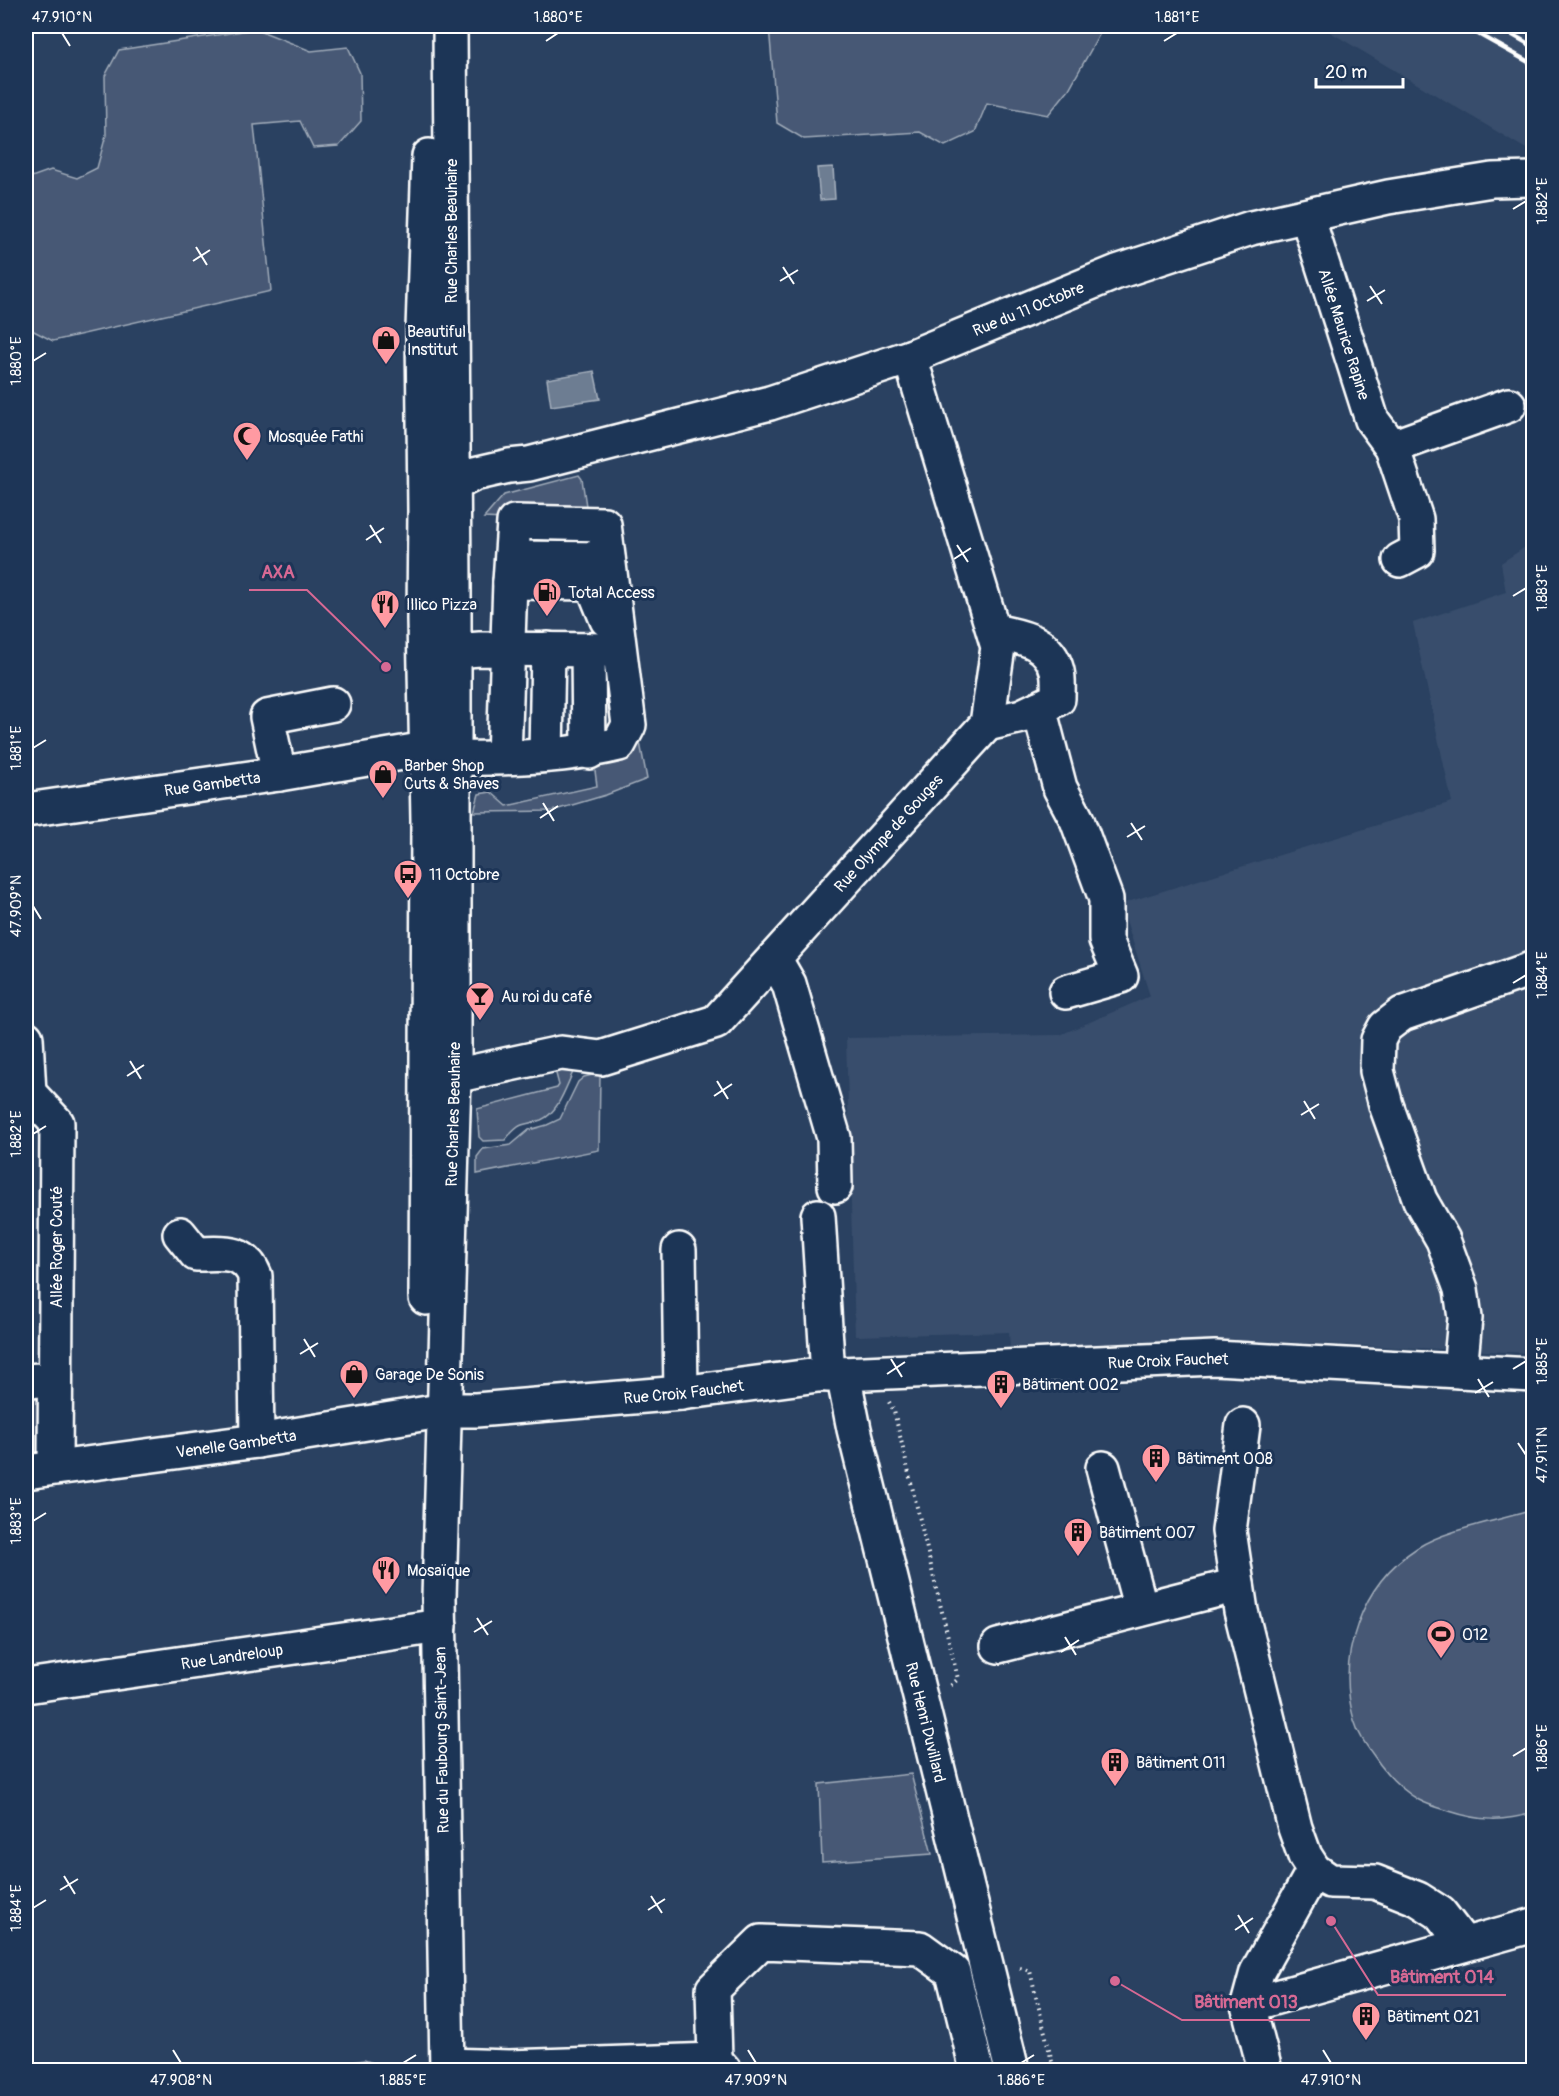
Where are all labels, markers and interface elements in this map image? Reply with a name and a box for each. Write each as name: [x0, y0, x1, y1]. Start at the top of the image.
text: 47.910°N: [32, 8, 92, 27]
text: 1.880°E: [534, 8, 583, 27]
text: 1.881°E: [1155, 8, 1199, 27]
scale bar: [1316, 51, 1403, 89]
text: 20 m: [1325, 61, 1367, 84]
street label: Rue Charles Beauhaire: [442, 159, 462, 303]
text: 1.882°E: [1533, 177, 1552, 225]
street label: Allée Maurice Rapine: [1313, 266, 1374, 403]
street label: Rue du 11 Octobre: [970, 278, 1087, 341]
place label: Beautiful Institut: [407, 322, 466, 360]
shop icon: Beautiful Institut: [370, 324, 402, 366]
text: 1.880°E: [7, 336, 26, 385]
mosque icon: Mosquée Fathi: [231, 420, 263, 462]
place label: Mosquée Fathi: [268, 427, 363, 447]
callout: AXA: [249, 554, 307, 590]
text: AXA: [261, 561, 295, 584]
text: 1.883°E: [1533, 564, 1552, 612]
fuel station icon: Total Access: [531, 576, 563, 618]
place label: Total Access: [568, 583, 655, 603]
restaurant icon: Illico Pizza: [369, 588, 401, 630]
place label: Illico Pizza: [406, 595, 477, 615]
text: 1.881°E: [7, 726, 26, 770]
place label: Barber Shop Cuts & Shaves: [404, 756, 499, 794]
shop icon: Barber Shop Cuts & Shaves: [367, 758, 399, 800]
street label: Rue Gambetta: [163, 768, 262, 801]
street label: Rue Olympe de Gouges: [830, 770, 947, 897]
bus stop icon: 11 Octobre: [392, 858, 424, 900]
place label: 11 Octobre: [429, 865, 500, 885]
text: 47.909°N: [7, 875, 26, 937]
text: 1.884°E: [1533, 951, 1552, 999]
bar icon: Au roi du café: [464, 980, 496, 1022]
place label: Au roi du café: [501, 987, 593, 1007]
street label: Rue Charles Beauhaire: [442, 1042, 465, 1187]
text: 1.882°E: [7, 1110, 26, 1158]
street label: Allée Roger Couté: [47, 1186, 67, 1308]
text: 1.885°E: [1533, 1337, 1552, 1384]
street label: Rue Croix Fauchet: [1107, 1349, 1230, 1374]
shop icon: Garage De Sonis: [338, 1358, 370, 1400]
place label: Garage De Sonis: [375, 1365, 484, 1385]
building icon: Bâtiment 002: [985, 1368, 1017, 1410]
place label: Bâtiment 002: [1022, 1375, 1119, 1395]
street label: Rue Croix Fauchet: [623, 1376, 746, 1409]
street label: Venelle Gambetta: [175, 1426, 298, 1463]
text: 47.911°N: [1533, 1427, 1552, 1483]
building icon: Bâtiment 008: [1140, 1442, 1172, 1484]
place label: Bâtiment 008: [1177, 1449, 1273, 1469]
text: 1.883°E: [7, 1497, 26, 1545]
building icon: Bâtiment 007: [1062, 1516, 1094, 1558]
place label: Bâtiment 007: [1099, 1523, 1196, 1543]
restaurant icon: Mosaïque: [370, 1554, 402, 1596]
place label: Mosaïque: [407, 1561, 470, 1581]
sports icon: 012: [1425, 1618, 1457, 1660]
place label: 012: [1462, 1625, 1488, 1645]
street label: Rue Landreloup: [180, 1640, 284, 1674]
street label: Rue du Faubourg Saint-Jean: [430, 1646, 454, 1834]
street label: Rue Henri Duvillard: [901, 1660, 950, 1785]
text: 1.886°E: [1533, 1724, 1552, 1772]
building icon: Bâtiment 011: [1099, 1746, 1131, 1788]
place label: Bâtiment 011: [1136, 1753, 1225, 1773]
text: 1.884°E: [7, 1884, 26, 1932]
callout: Bâtiment 014: [1378, 1959, 1506, 1995]
text: Bâtiment 014: [1390, 1966, 1495, 1989]
callout: Bâtiment 013: [1182, 1984, 1310, 2020]
text: Bâtiment 013: [1194, 1991, 1298, 2014]
building icon: Bâtiment 021: [1350, 2000, 1382, 2042]
place label: Bâtiment 021: [1387, 2007, 1479, 2027]
text: 47.908°N: [150, 2071, 212, 2090]
text: 1.885°E: [380, 2071, 427, 2090]
text: 47.909°N: [725, 2071, 787, 2090]
text: 1.886°E: [997, 2071, 1045, 2090]
text: 47.910°N: [1301, 2071, 1361, 2090]

